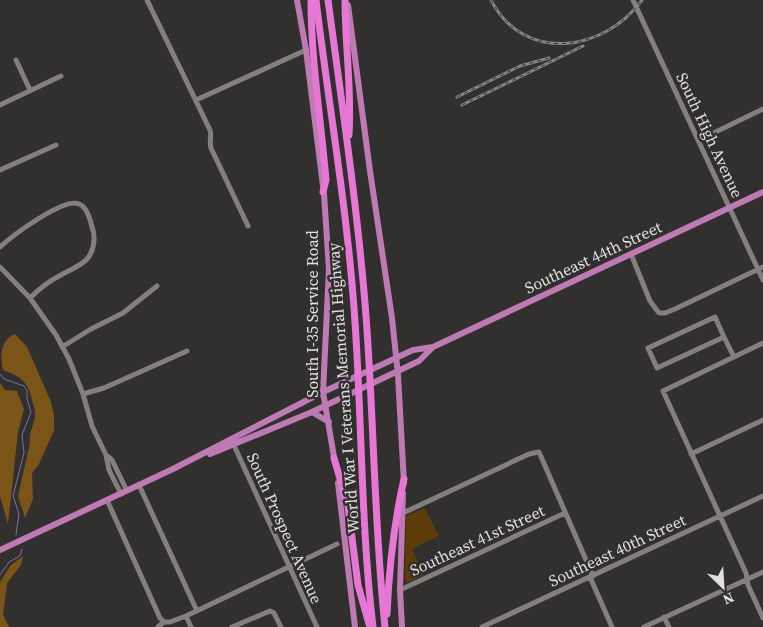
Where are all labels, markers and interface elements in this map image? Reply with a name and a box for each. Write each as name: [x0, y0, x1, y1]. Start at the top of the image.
street label: South High Avenue: [671, 69, 749, 201]
street label: Southeast 44th Street: [521, 215, 666, 298]
street label: South I-35 Service Road: [301, 230, 323, 398]
street label: World War I Veterans Memorial Highway: [322, 241, 364, 534]
street label: South Prospect Avenue: [242, 449, 328, 607]
street label: Southeast 41st Street: [406, 499, 549, 581]
street label: Southeast 40th Street: [545, 508, 690, 591]
north arrow: [698, 562, 748, 612]
text: N: [720, 588, 737, 610]

